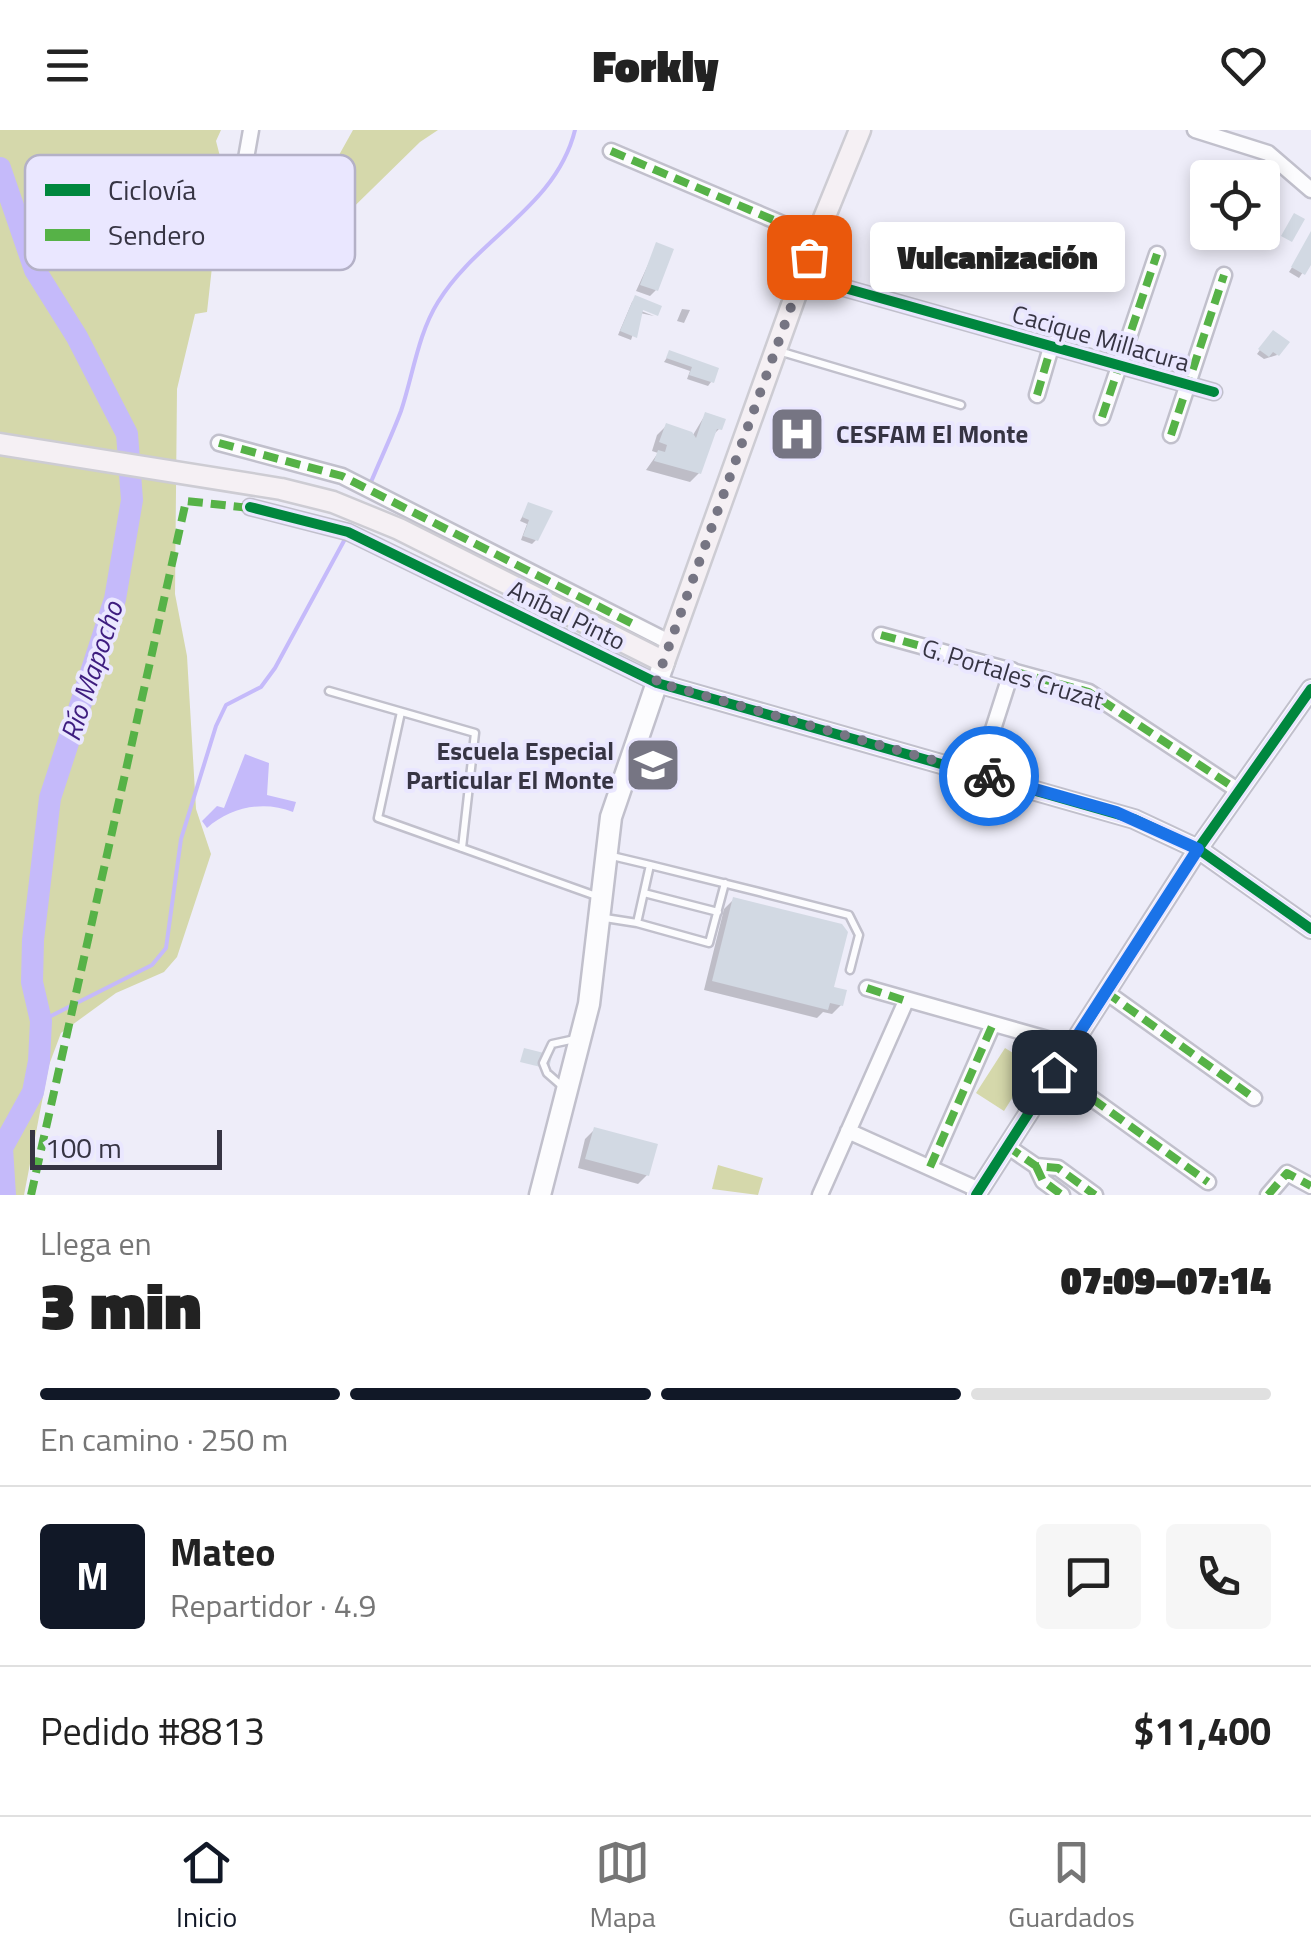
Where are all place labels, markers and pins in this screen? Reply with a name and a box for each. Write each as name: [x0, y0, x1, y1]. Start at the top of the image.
pin: [767, 215, 852, 300]
callout: Vulcanización: [869, 222, 1124, 292]
hospital icon: CESFAM El Monte: [767, 404, 827, 464]
place label: CESFAM El Monte: [836, 415, 1028, 453]
place label: Escuela Especial Particular El Monte: [406, 732, 614, 799]
school or university icon: Escuela Especial Particular El Monte: [623, 735, 683, 795]
pin: [1012, 1030, 1097, 1115]

